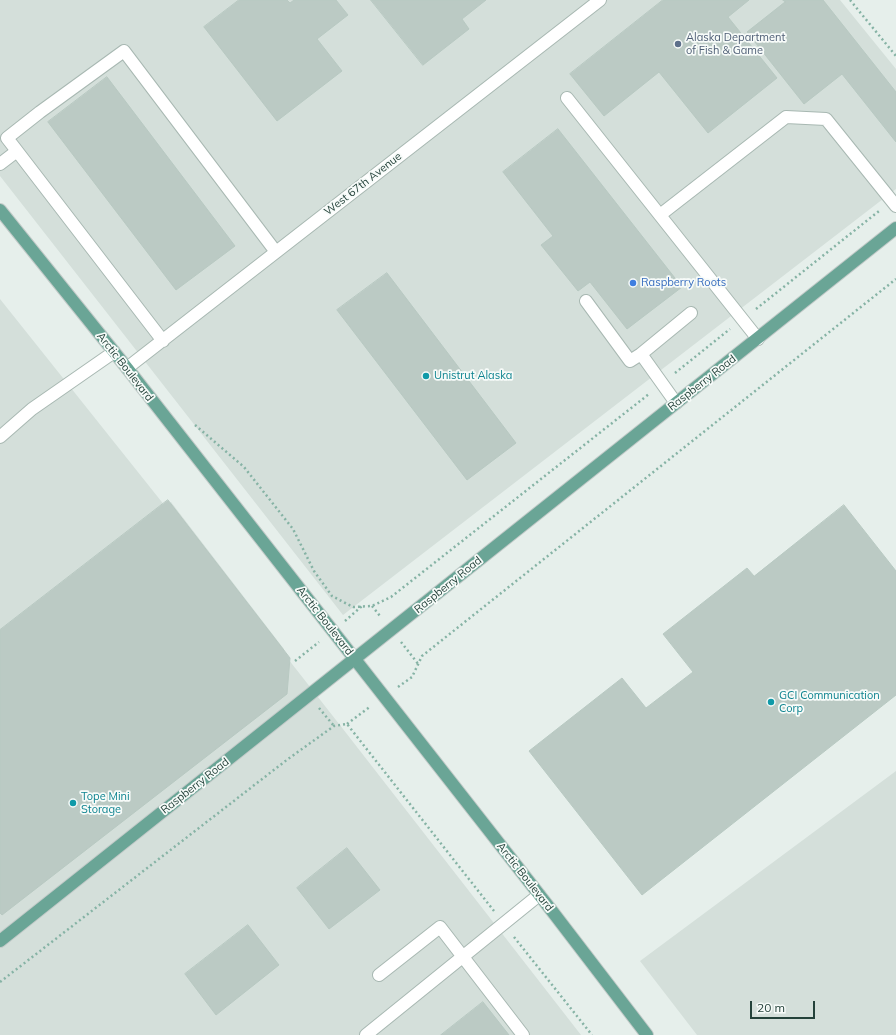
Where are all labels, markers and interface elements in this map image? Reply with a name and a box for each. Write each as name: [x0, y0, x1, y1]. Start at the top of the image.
place label: Alaska Department of Fish & Game: [686, 31, 785, 57]
marker: Alaska Department of Fish & Game: [673, 39, 683, 49]
street label: West 67th Avenue: [322, 150, 404, 218]
place label: Raspberry Roots: [641, 276, 726, 290]
marker: Raspberry Roots: [628, 278, 638, 288]
street label: Arctic Boulevard: [94, 330, 156, 404]
street label: Raspberry Road: [665, 352, 739, 414]
place label: Unistrut Alaska: [434, 369, 512, 383]
marker: Unistrut Alaska: [421, 371, 431, 381]
street label: Raspberry Road: [412, 554, 484, 616]
street label: Arctic Boulevard: [294, 584, 356, 658]
place label: GCI Communication Corp: [779, 689, 880, 715]
marker: GCI Communication Corp: [766, 697, 776, 707]
street label: Raspberry Road: [158, 755, 232, 817]
place label: Tope Mini Storage: [81, 790, 130, 816]
marker: Tope Mini Storage: [68, 798, 78, 808]
street label: Arctic Boulevard: [494, 840, 556, 914]
scale bar: [752, 993, 817, 1019]
text: 20 m: [757, 1000, 785, 1015]

